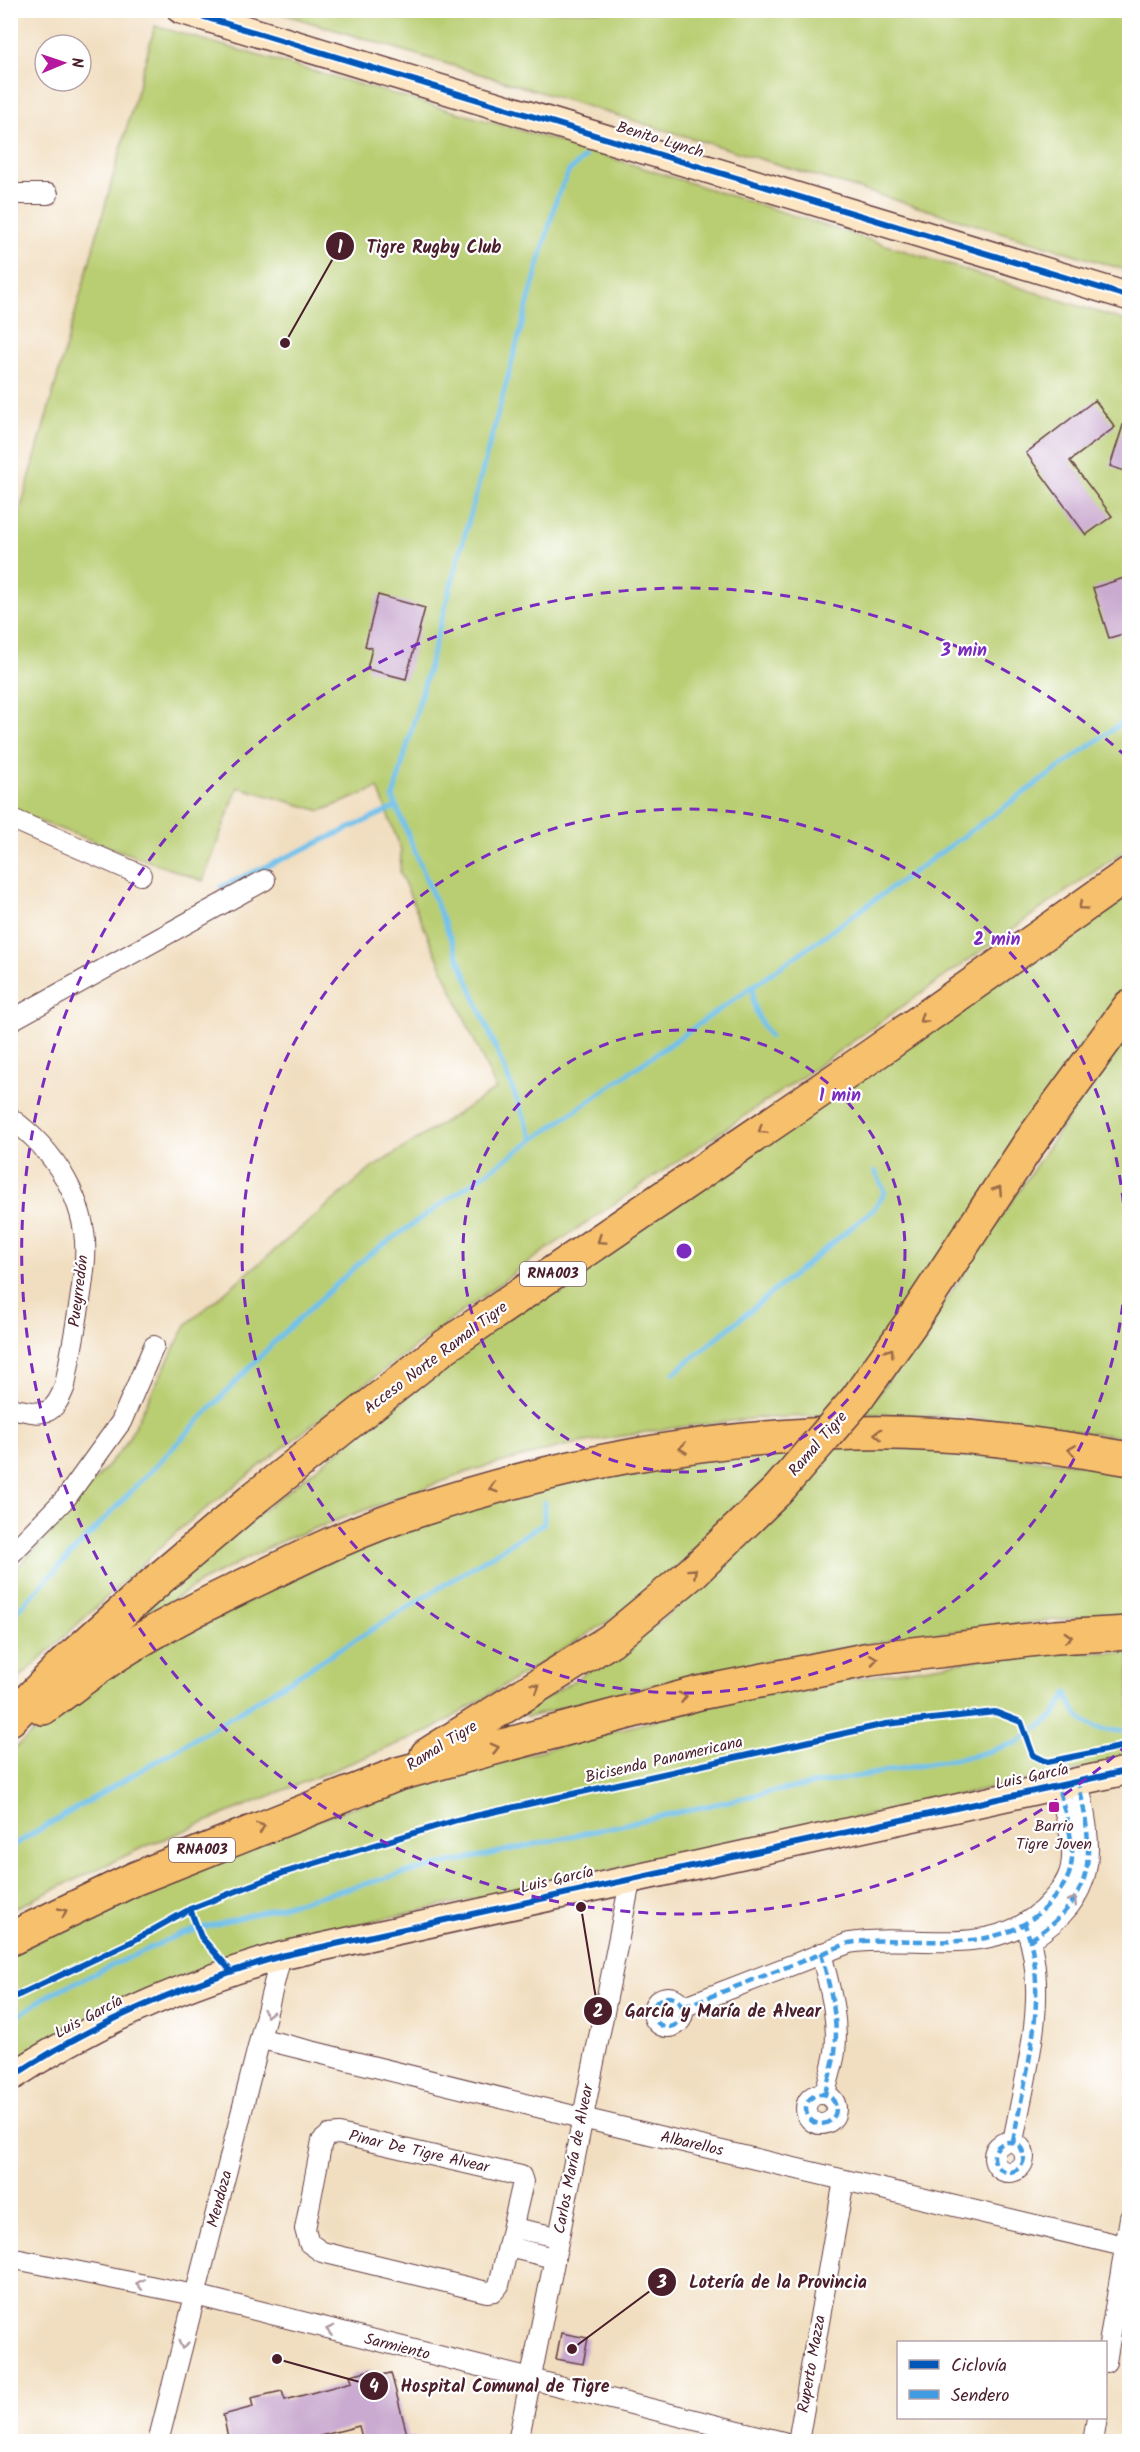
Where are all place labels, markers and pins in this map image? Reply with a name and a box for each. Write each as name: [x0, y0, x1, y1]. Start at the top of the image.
callout: Tigre Rugby Club: [325, 228, 513, 264]
centre of rings: [674, 1241, 694, 1261]
marker: Barrio Tigre Joven: [1047, 1800, 1061, 1814]
place label: Barrio Tigre Joven: [1016, 1814, 1092, 1857]
callout: García y María de Alvear: [583, 1993, 833, 2029]
callout: Lotería de la Provincia: [647, 2264, 879, 2300]
callout: Hospital Comunal de Tigre: [359, 2368, 622, 2404]

